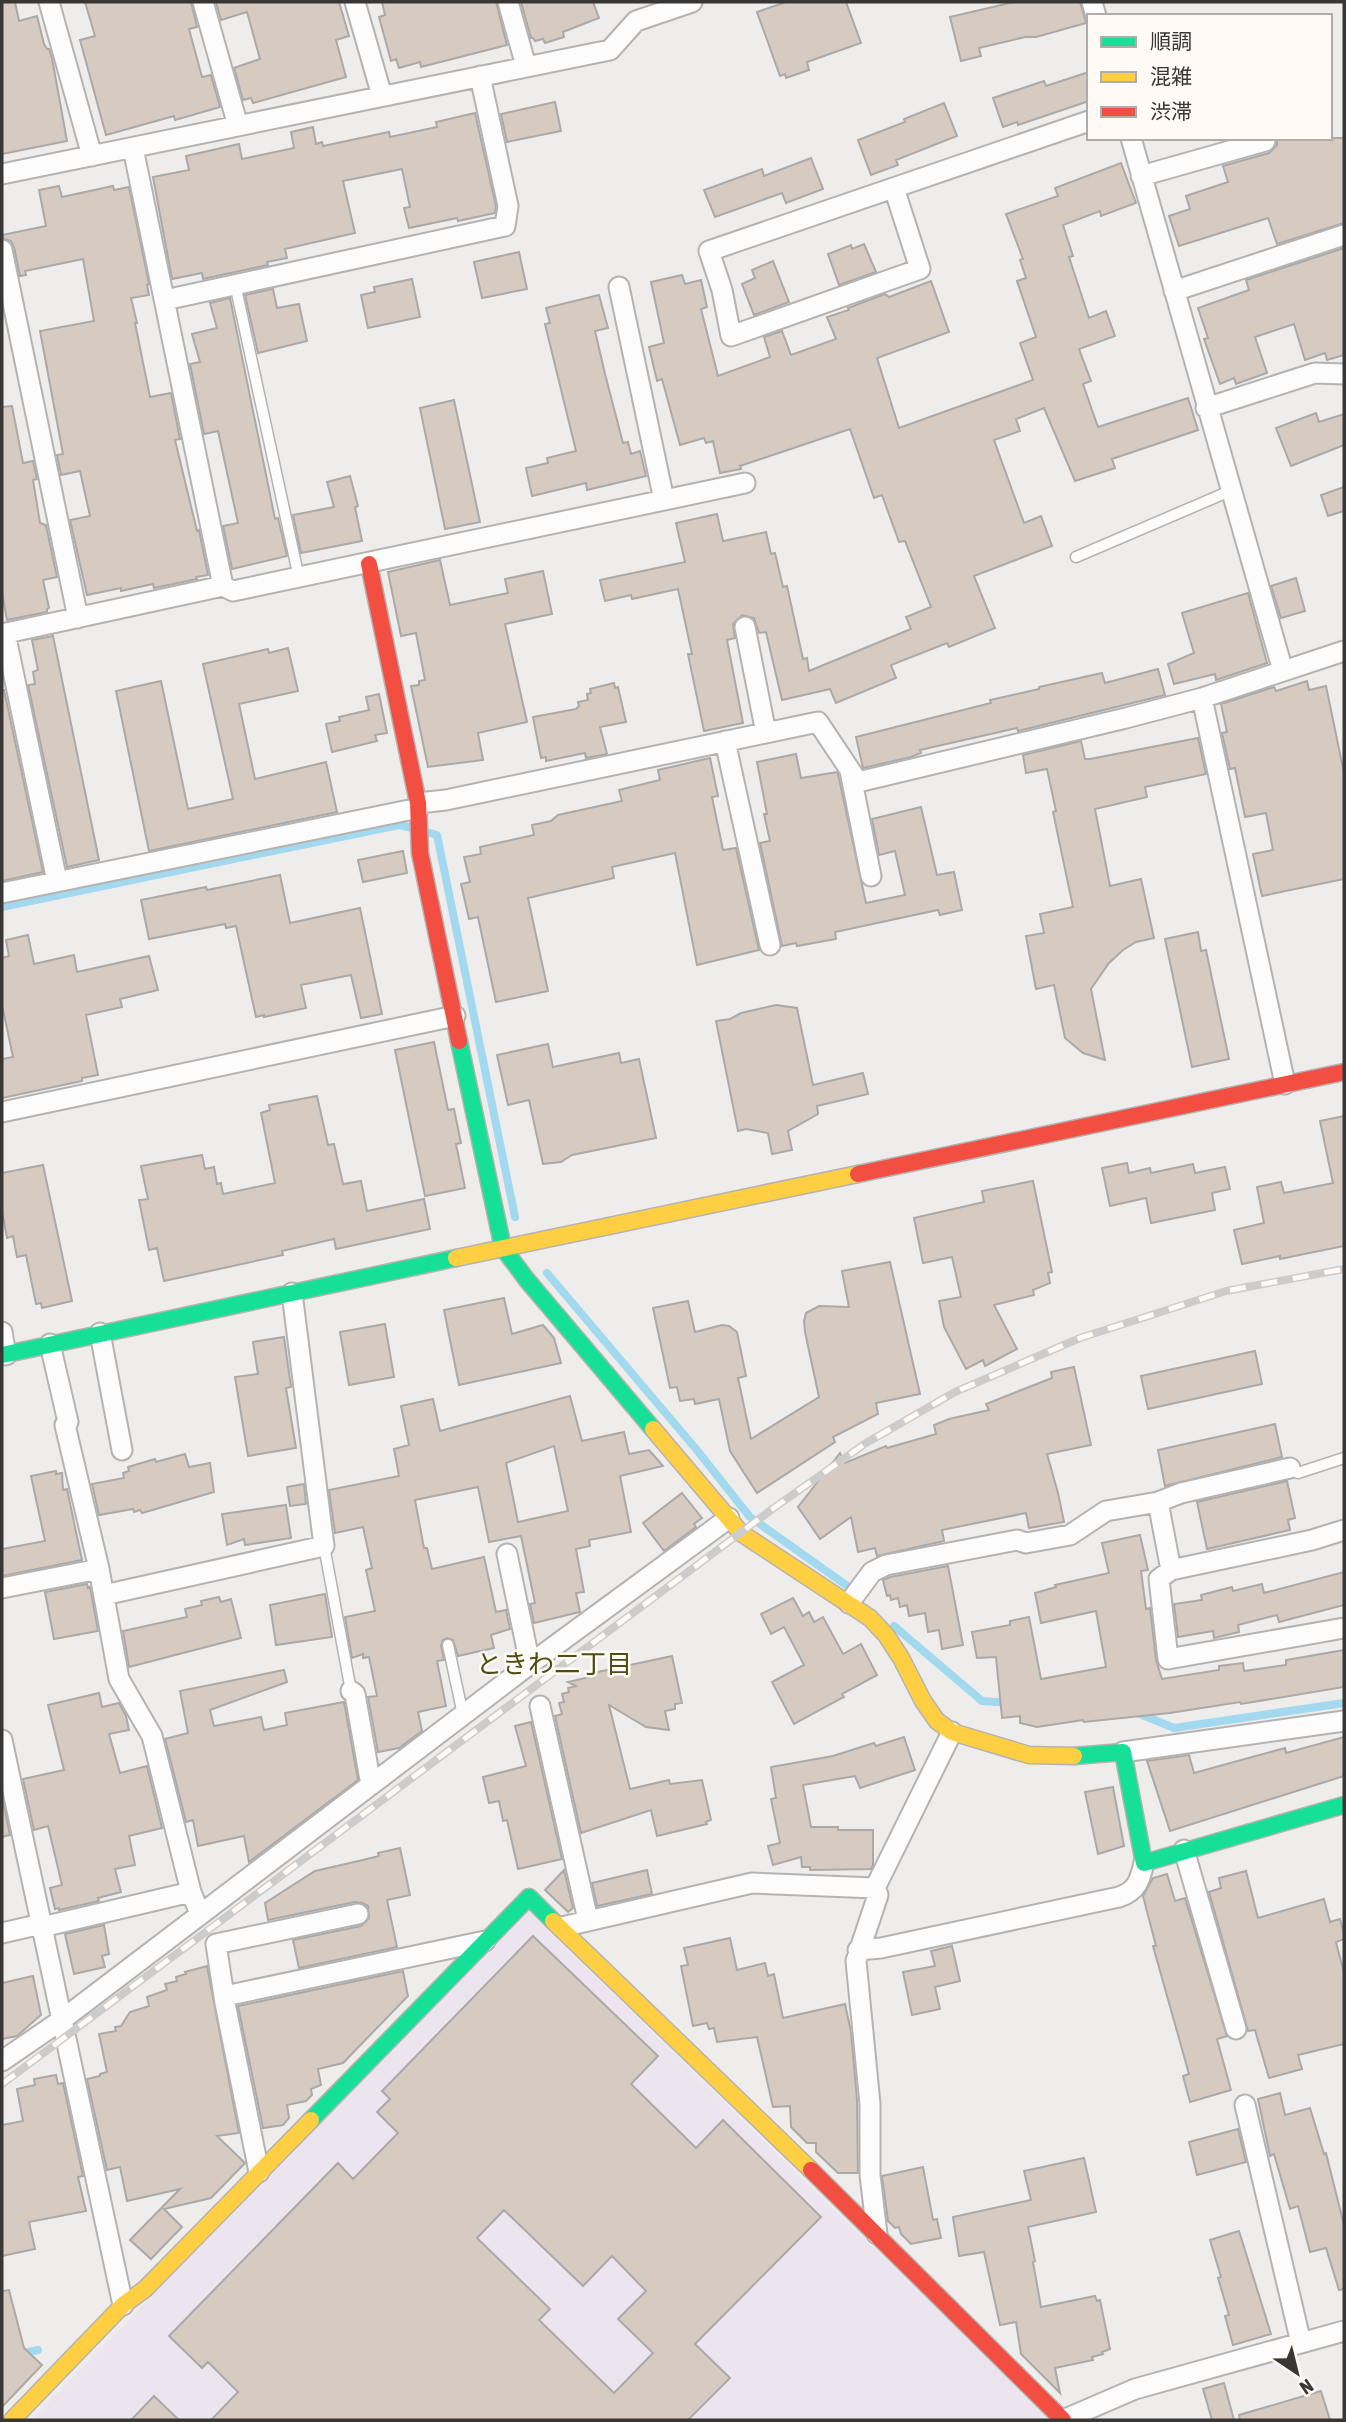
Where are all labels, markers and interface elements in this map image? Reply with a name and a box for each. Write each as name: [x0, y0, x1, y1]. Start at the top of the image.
legend: [1087, 14, 1332, 140]
text: 順調: [1150, 29, 1192, 53]
text: 混雑: [1150, 64, 1192, 88]
text: 渋滞: [1150, 99, 1192, 123]
district label: ときわ二丁目: [476, 1649, 632, 1679]
north arrow: [1262, 2338, 1332, 2408]
text: N: [1296, 2375, 1318, 2399]

